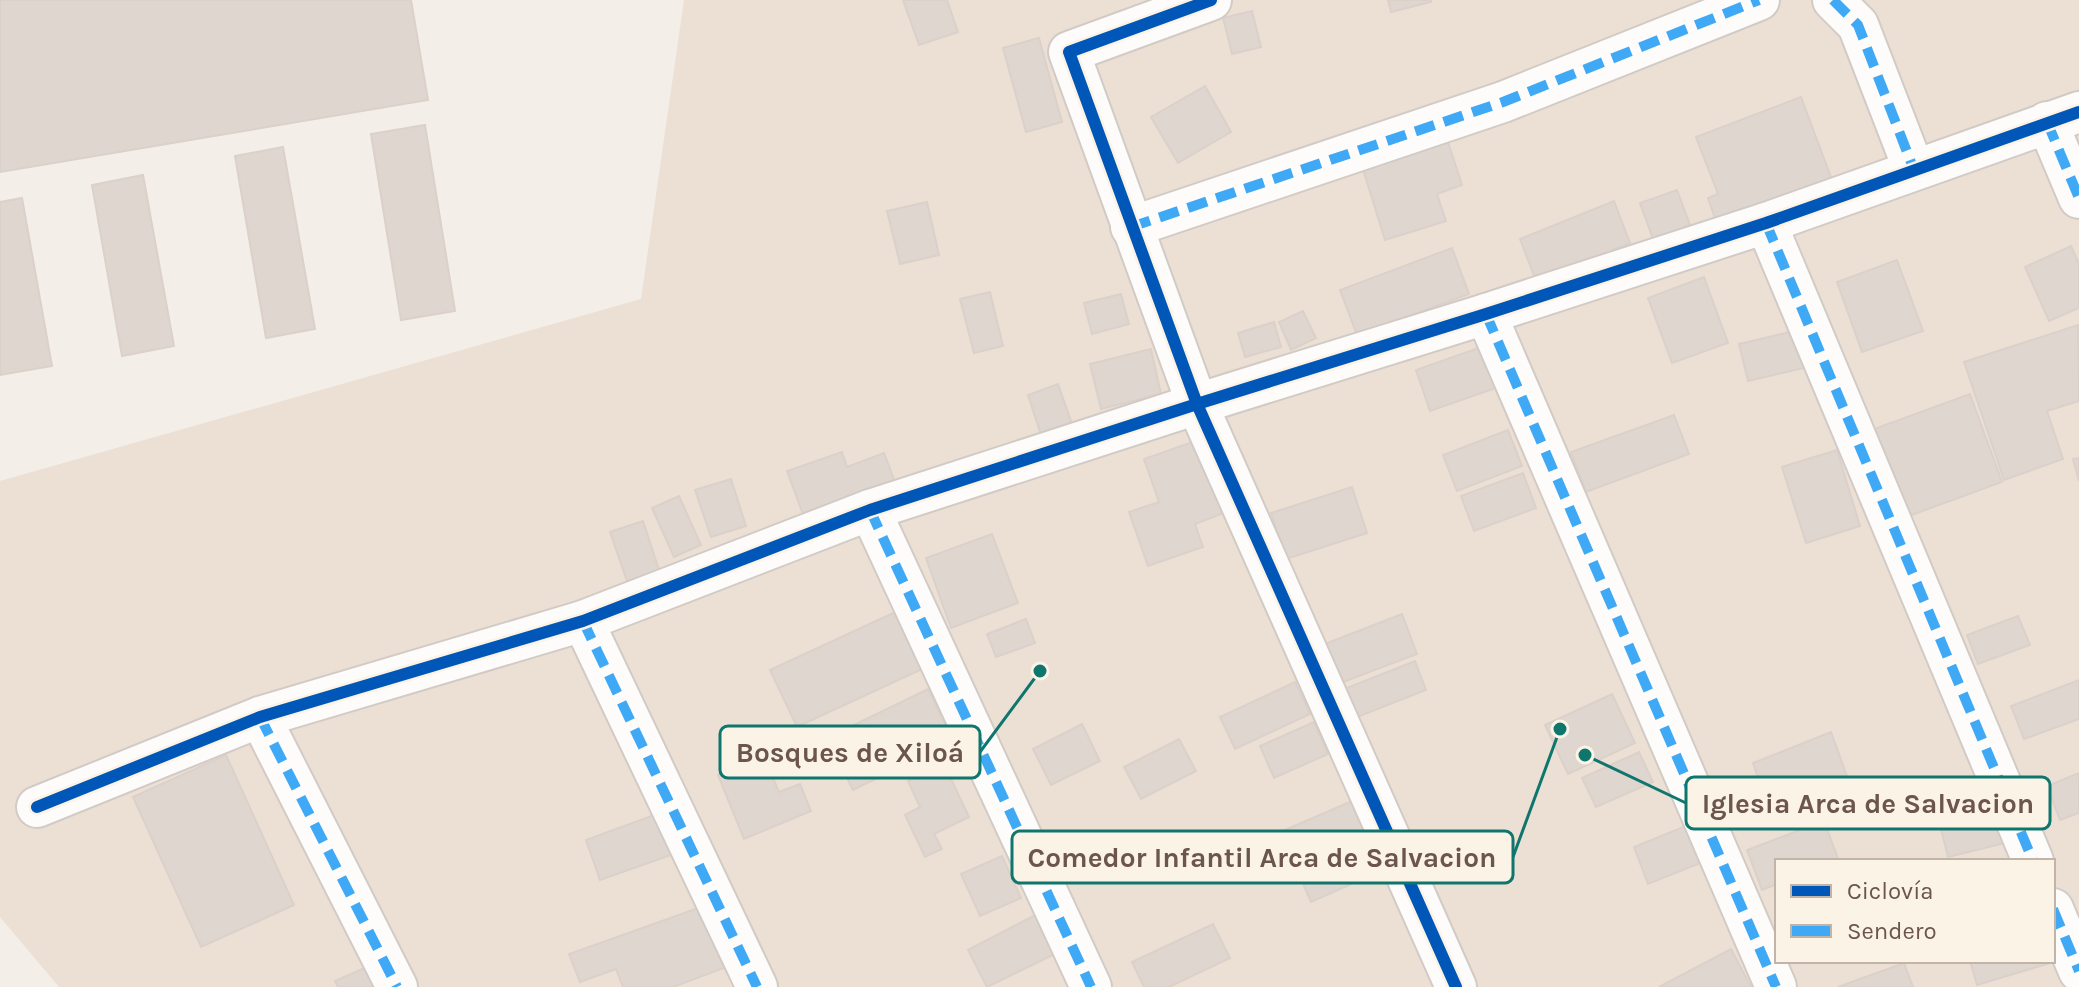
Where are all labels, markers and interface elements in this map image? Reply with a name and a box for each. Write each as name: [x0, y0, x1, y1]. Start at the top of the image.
callout: Bosques de Xiloá: [720, 726, 980, 778]
text: Bosques de Xiloá: [736, 736, 964, 769]
callout: Iglesia Arca de Salvacion: [1686, 777, 2050, 829]
text: Iglesia Arca de Salvacion: [1702, 787, 2034, 820]
callout: Comedor Infantil Arca de Salvacion: [1012, 831, 1513, 883]
text: Comedor Infantil Arca de Salvacion: [1028, 841, 1496, 874]
legend: [1775, 859, 2055, 963]
text: Ciclovía: [1847, 877, 1934, 905]
text: Sendero: [1847, 917, 1937, 945]

